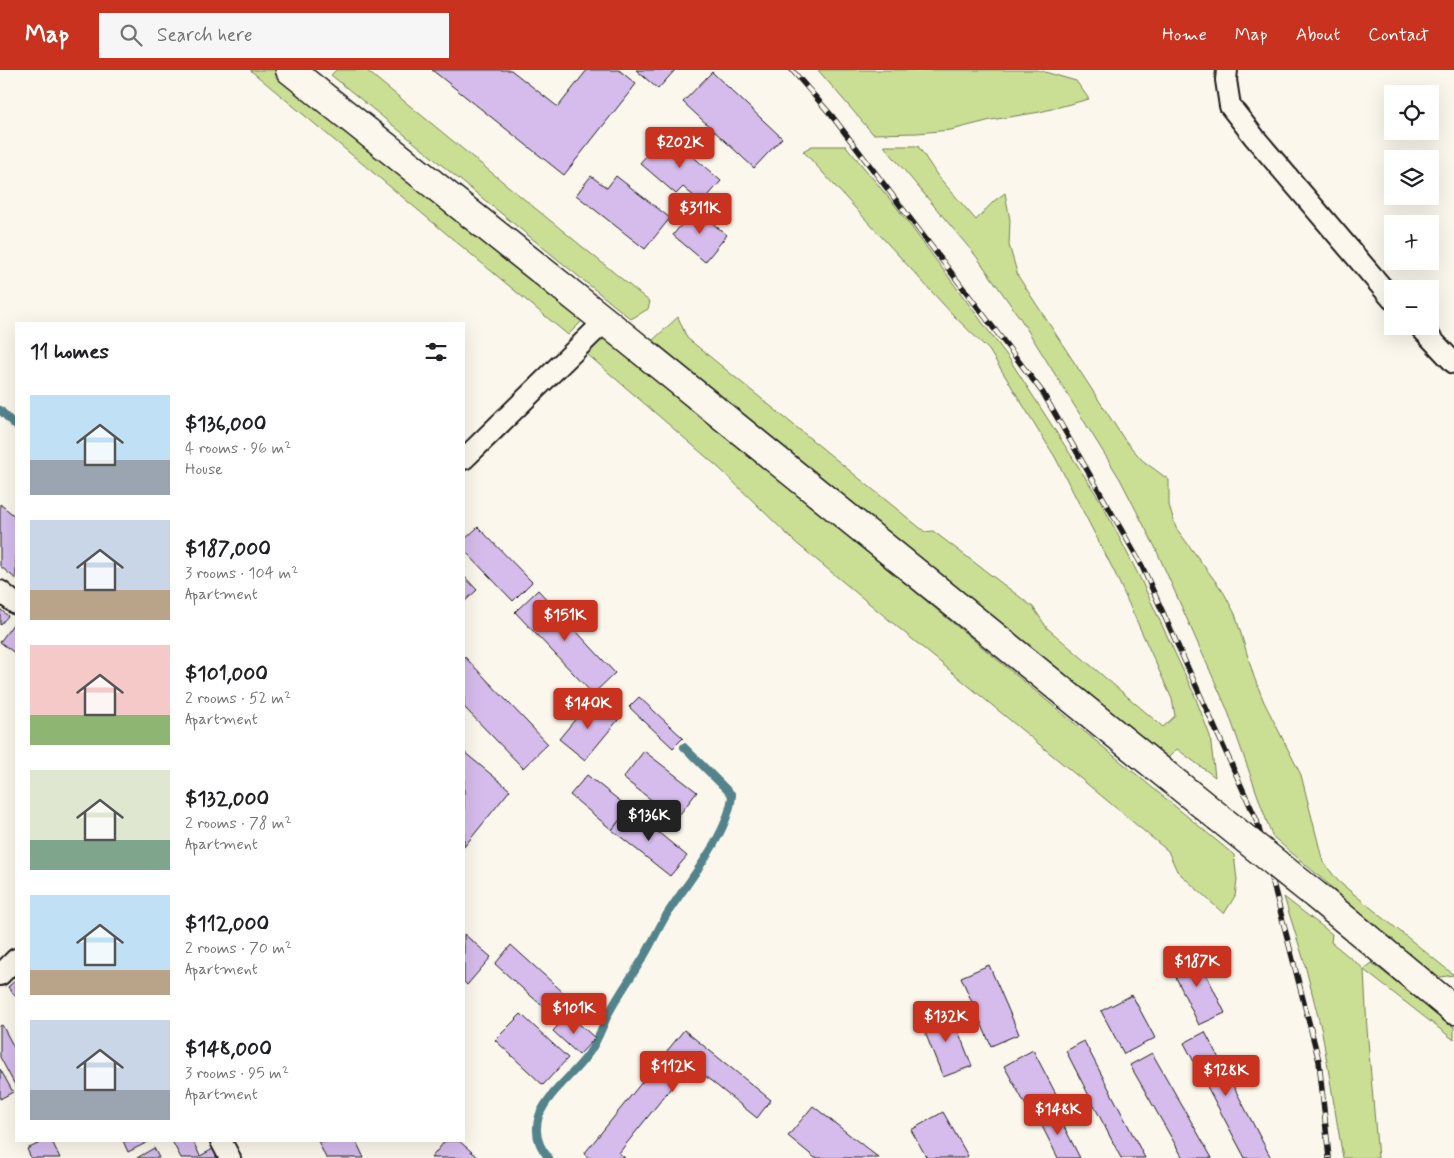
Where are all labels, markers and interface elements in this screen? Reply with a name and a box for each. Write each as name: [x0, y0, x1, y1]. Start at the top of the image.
search box: [99, 13, 449, 58]
text: Map: [25, 20, 69, 51]
icon: search: [117, 21, 145, 49]
text: Search here: [157, 23, 253, 48]
text: Home: [1162, 23, 1207, 47]
text: Map: [1235, 23, 1268, 47]
text: About: [1296, 23, 1340, 47]
text: Contact: [1368, 23, 1429, 47]
map controls: [1384, 85, 1439, 335]
button: locate: [1384, 85, 1439, 140]
pin: $202K: [645, 126, 715, 169]
text: $202K: [656, 132, 704, 153]
button: layers: [1384, 150, 1439, 205]
pin: $311K: [665, 192, 735, 235]
text: $311K: [679, 198, 721, 219]
button: +: [1384, 215, 1439, 270]
button: −: [1384, 280, 1439, 335]
text: 11 homes: [30, 338, 109, 366]
icon: filters: [422, 338, 450, 366]
text: $136,000: [185, 410, 266, 438]
icon: home: [70, 415, 130, 475]
text: 4 rooms · 96 m²: [185, 438, 291, 459]
text: House: [185, 459, 223, 480]
text: $187,000: [185, 535, 271, 563]
icon: home: [70, 540, 130, 600]
text: 3 rooms · 104 m²: [185, 563, 298, 584]
text: Apartment: [185, 584, 258, 605]
pin: $151K: [530, 600, 600, 642]
text: $151K: [544, 605, 586, 626]
text: $101,000: [185, 660, 268, 688]
icon: home: [70, 665, 130, 725]
text: 2 rooms · 52 m²: [185, 688, 291, 709]
pin: $140K: [553, 688, 623, 730]
text: $140K: [564, 693, 612, 714]
text: Apartment: [185, 709, 258, 730]
text: $132,000: [185, 785, 269, 813]
icon: home: [70, 790, 130, 850]
pin: $136K: [614, 800, 684, 842]
text: $136K: [628, 805, 670, 826]
text: 2 rooms · 78 m²: [185, 813, 292, 834]
text: Apartment: [185, 834, 258, 855]
text: $112,000: [185, 910, 269, 938]
icon: home: [70, 915, 130, 975]
text: 2 rooms · 70 m²: [185, 938, 292, 959]
pin: $187K: [1162, 946, 1232, 988]
text: $187K: [1174, 951, 1220, 972]
text: Apartment: [185, 959, 258, 980]
pin: $101K: [539, 992, 609, 1035]
text: $101K: [552, 998, 596, 1019]
pin: $132K: [911, 1000, 981, 1043]
text: $132K: [924, 1006, 968, 1027]
text: $148,000: [185, 1035, 272, 1063]
icon: home: [70, 1040, 130, 1100]
pin: $112K: [638, 1050, 708, 1093]
pin: $128K: [1191, 1054, 1261, 1097]
text: $112K: [651, 1056, 695, 1077]
text: $128K: [1204, 1060, 1248, 1081]
text: 3 rooms · 95 m²: [185, 1063, 289, 1084]
text: Apartment: [185, 1084, 258, 1105]
pin: $148K: [1023, 1094, 1093, 1136]
text: $148K: [1035, 1099, 1081, 1120]

